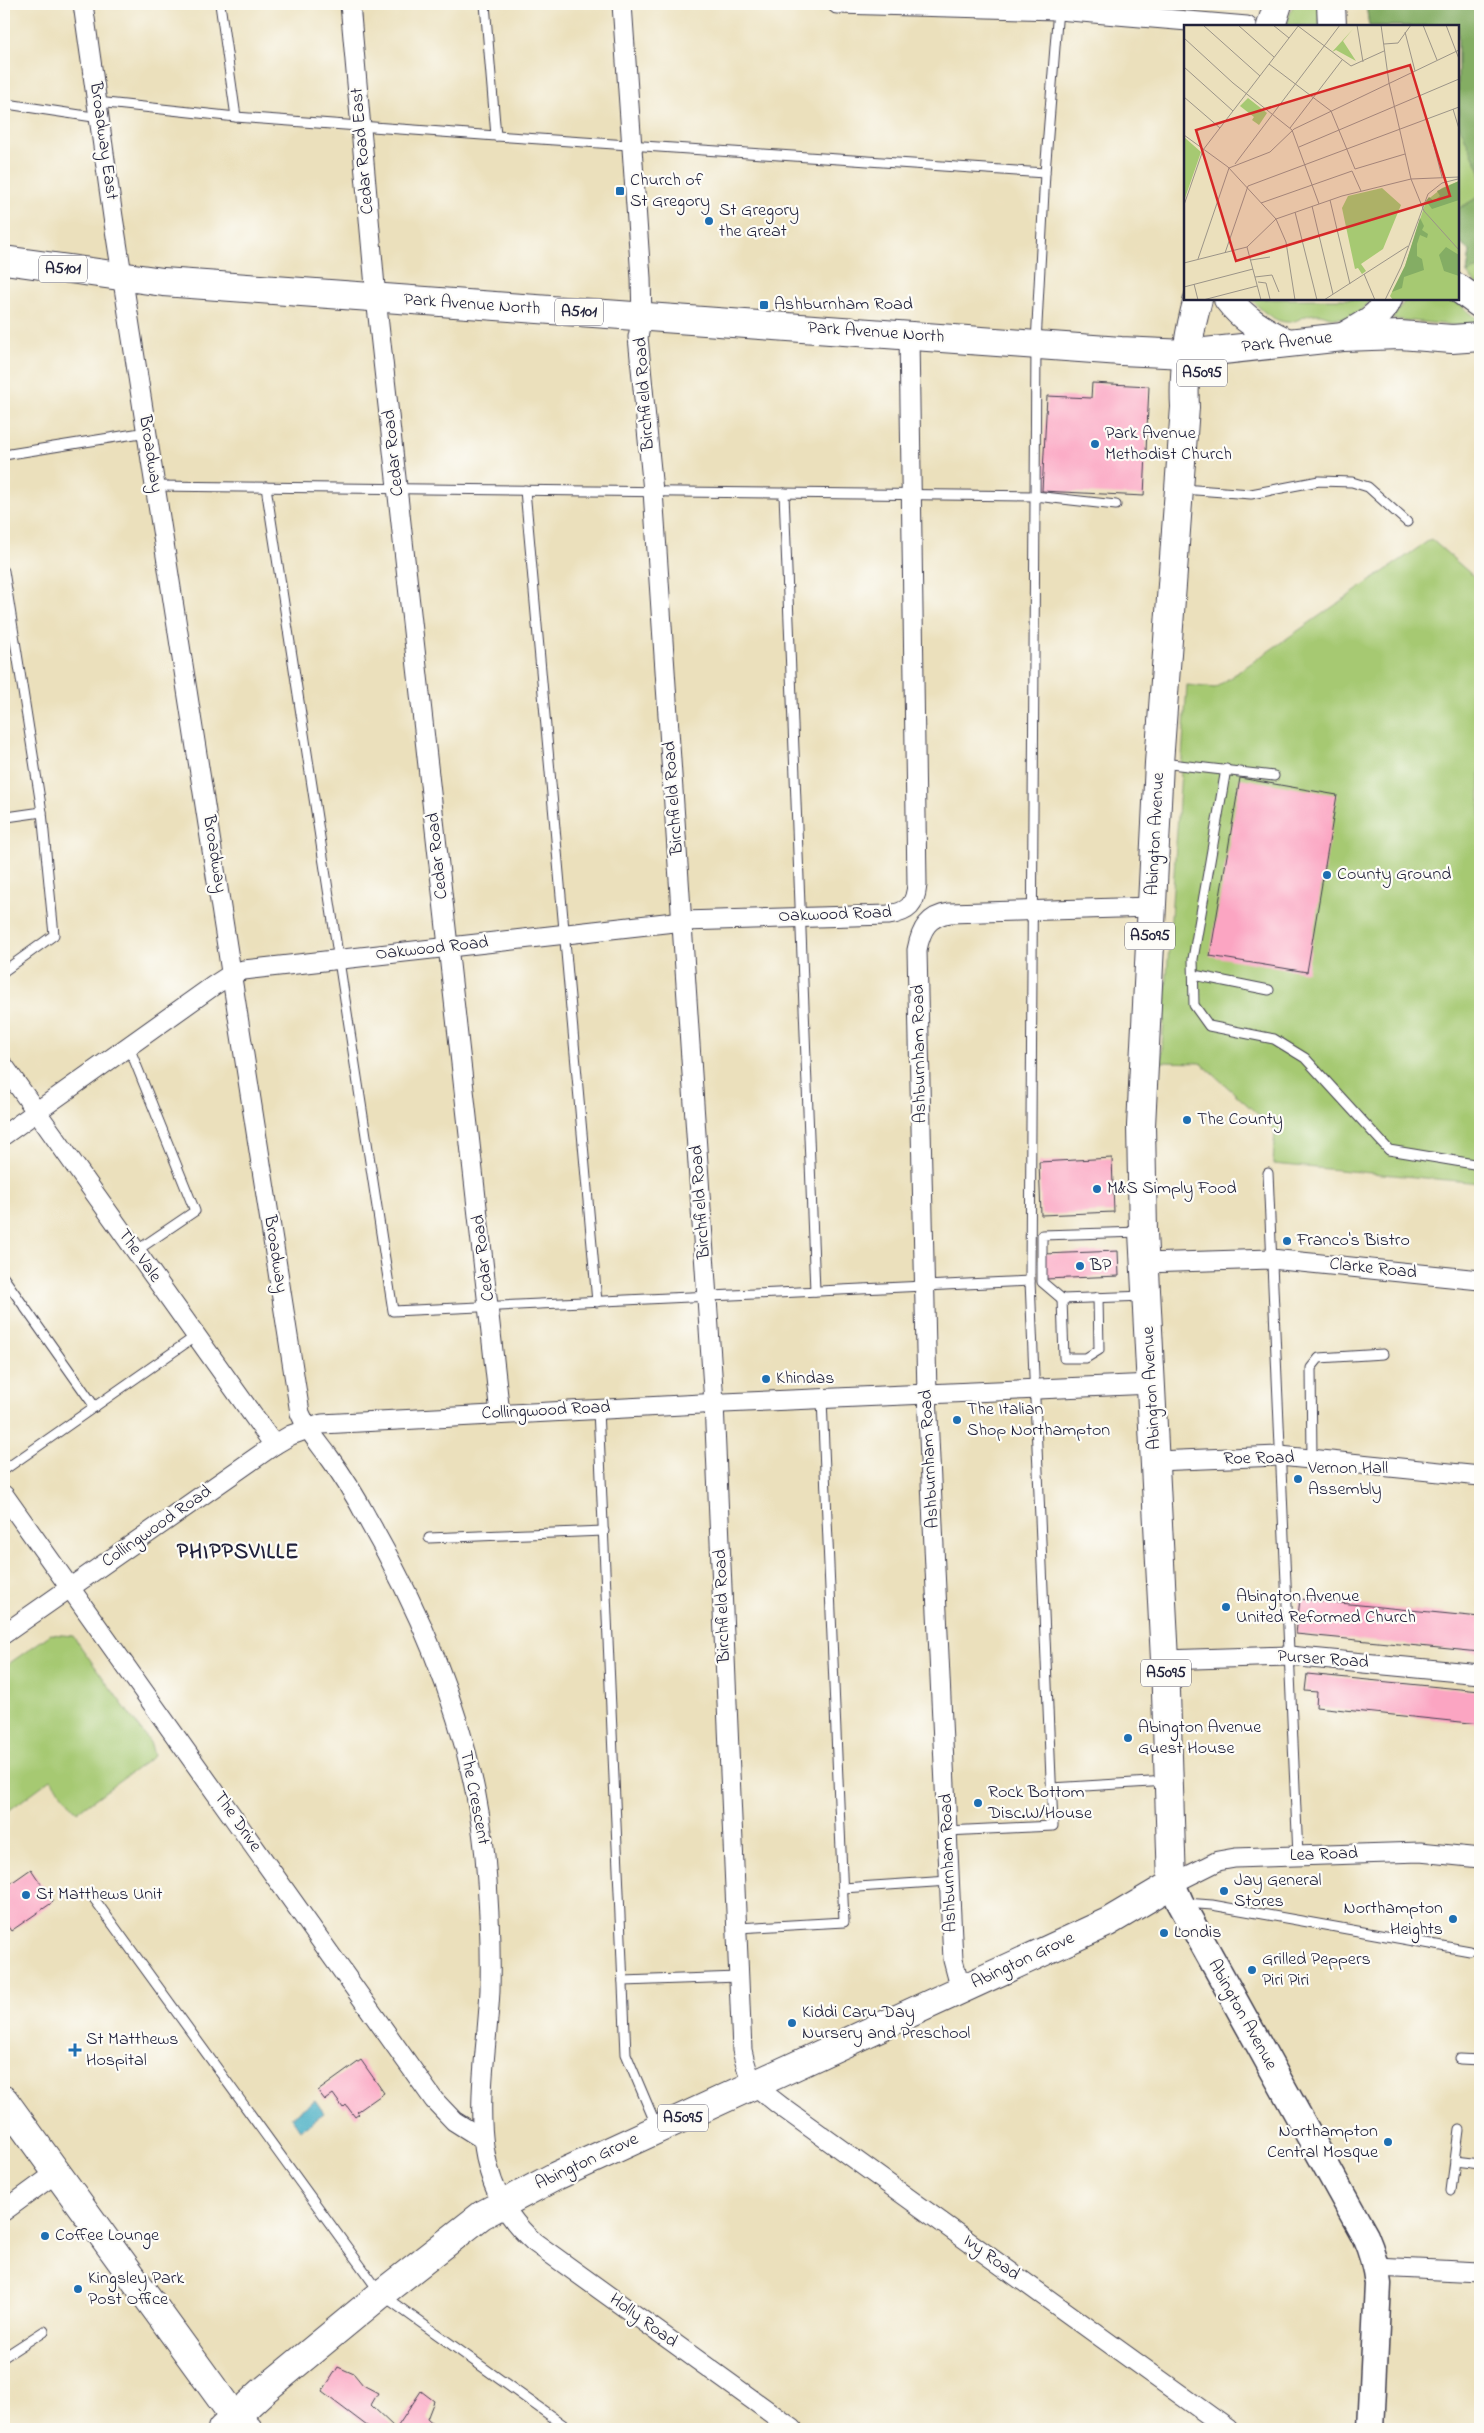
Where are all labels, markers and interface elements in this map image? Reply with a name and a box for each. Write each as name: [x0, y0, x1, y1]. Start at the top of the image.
inset map: [1184, 25, 1459, 300]
street label: Broadway East: [82, 79, 124, 202]
street label: Cedar Road East: [344, 86, 382, 216]
place label: Church of St Gregory: [630, 168, 710, 216]
marker: Church of St Gregory: [614, 185, 626, 197]
place label: St Gregory the Great: [719, 198, 799, 245]
marker: St Gregory the Great: [703, 215, 715, 227]
road number: A5101: [39, 255, 87, 282]
street label: Park Avenue North: [403, 287, 541, 323]
place label: Ashburnham Road: [774, 292, 913, 318]
road number: A5101: [555, 298, 603, 326]
marker: Ashburnham Road: [758, 299, 770, 311]
street label: Park Avenue North: [807, 315, 945, 351]
street label: Park Avenue: [1240, 325, 1334, 361]
street label: Birchfield Road: [628, 336, 662, 453]
road number: A5095: [1177, 359, 1227, 386]
street label: Cedar Road: [377, 408, 411, 498]
street label: Broadway: [131, 412, 169, 495]
place label: Park Avenue Methodist Church: [1105, 421, 1232, 468]
marker: Park Avenue Methodist Church: [1089, 438, 1101, 450]
street label: Birchfield Road: [657, 740, 691, 857]
street label: Abington Avenue: [1140, 771, 1173, 896]
street label: Cedar Road: [421, 811, 455, 901]
street label: Broadway: [195, 812, 233, 895]
place label: County Ground: [1337, 862, 1451, 888]
marker: County Ground: [1321, 869, 1333, 881]
street label: Oakwood Road: [778, 900, 892, 930]
road number: A5095: [1125, 922, 1175, 949]
street label: Oakwood Road: [374, 930, 490, 968]
street label: Ashburnham Road: [906, 984, 934, 1124]
place label: The County: [1197, 1107, 1283, 1133]
marker: The County: [1181, 1114, 1193, 1126]
street label: Birchfield Road: [684, 1144, 718, 1261]
place label: M&S Simply Food: [1107, 1176, 1237, 1202]
marker: M&S Simply Food: [1091, 1183, 1103, 1195]
street label: Broadway: [256, 1212, 294, 1295]
street label: Cedar Road: [466, 1213, 502, 1303]
street label: The Vale: [111, 1224, 168, 1289]
place label: Franco's Bistro: [1296, 1228, 1410, 1254]
marker: Franco's Bistro: [1281, 1235, 1293, 1247]
street label: Clarke Road: [1328, 1251, 1418, 1287]
place label: BP: [1089, 1253, 1112, 1279]
marker: BP: [1074, 1260, 1086, 1272]
street label: Abington Avenue: [1136, 1325, 1169, 1450]
place label: Khindas: [776, 1366, 834, 1392]
marker: Khindas: [760, 1373, 772, 1385]
street label: Ashburnham Road: [913, 1389, 947, 1529]
street label: Collingwood Road: [481, 1395, 611, 1428]
place label: The Italian Shop Northampton: [967, 1397, 1110, 1444]
marker: The Italian Shop Northampton: [951, 1414, 963, 1426]
street label: Roe Road: [1223, 1445, 1295, 1473]
place label: Vernon Hall Assembly: [1307, 1456, 1388, 1503]
marker: Vernon Hall Assembly: [1292, 1473, 1304, 1485]
street label: Collingwood Road: [97, 1479, 218, 1575]
district label: PHIPPSVILLE: [177, 1537, 299, 1569]
street label: Birchfield Road: [708, 1549, 738, 1664]
place label: Abington Avenue United Reformed Church: [1236, 1584, 1416, 1631]
marker: Abington Avenue United Reformed Church: [1220, 1601, 1232, 1613]
street label: Purser Road: [1276, 1644, 1370, 1676]
road number: A5095: [1141, 1660, 1191, 1686]
place label: Abington Avenue Guest House: [1138, 1715, 1262, 1762]
marker: Abington Avenue Guest House: [1122, 1732, 1134, 1744]
street label: The Crescent: [452, 1749, 496, 1847]
place label: Rock Bottom Disc.W/House: [987, 1780, 1093, 1827]
street label: The Drive: [207, 1786, 268, 1858]
street label: Ashburnham Road: [934, 1793, 964, 1933]
marker: Rock Bottom Disc.W/House: [972, 1797, 984, 1809]
street label: Lea Road: [1290, 1841, 1358, 1869]
place label: Jay General Stores: [1234, 1868, 1322, 1915]
place label: St Matthews Unit: [36, 1882, 162, 1908]
marker: Jay General Stores: [1218, 1885, 1230, 1897]
marker: St Matthews Unit: [20, 1889, 32, 1901]
place label: Northampton Heights: [1344, 1896, 1443, 1944]
marker: Northampton Heights: [1447, 1913, 1459, 1925]
place label: Londis: [1174, 1920, 1221, 1946]
street label: Abington Grove: [967, 1925, 1080, 1997]
marker: Londis: [1158, 1927, 1170, 1939]
place label: Grilled Peppers Piri Piri: [1262, 1947, 1371, 1994]
street label: Abington Avenue: [1200, 1955, 1284, 2077]
marker: Grilled Peppers Piri Piri: [1246, 1964, 1258, 1976]
place label: Kiddi Caru Day Nursery and Preschool: [802, 2000, 970, 2047]
marker: Kiddi Caru Day Nursery and Preschool: [786, 2017, 798, 2029]
place label: St Matthews Hospital: [86, 2027, 178, 2074]
marker: St Matthews Hospital: [68, 2043, 82, 2057]
road number: A5095: [658, 2104, 708, 2132]
place label: Northampton Central Mosque: [1267, 2119, 1379, 2166]
street label: Abington Grove: [531, 2126, 644, 2198]
marker: Northampton Central Mosque: [1382, 2136, 1394, 2148]
place label: Coffee Lounge: [55, 2223, 160, 2250]
street label: Ivy Road: [957, 2228, 1025, 2288]
marker: Coffee Lounge: [39, 2230, 51, 2242]
place label: Kingsley Park Post Office: [88, 2266, 184, 2313]
marker: Kingsley Park Post Office: [72, 2283, 84, 2295]
street label: Holly Road: [603, 2287, 683, 2355]

